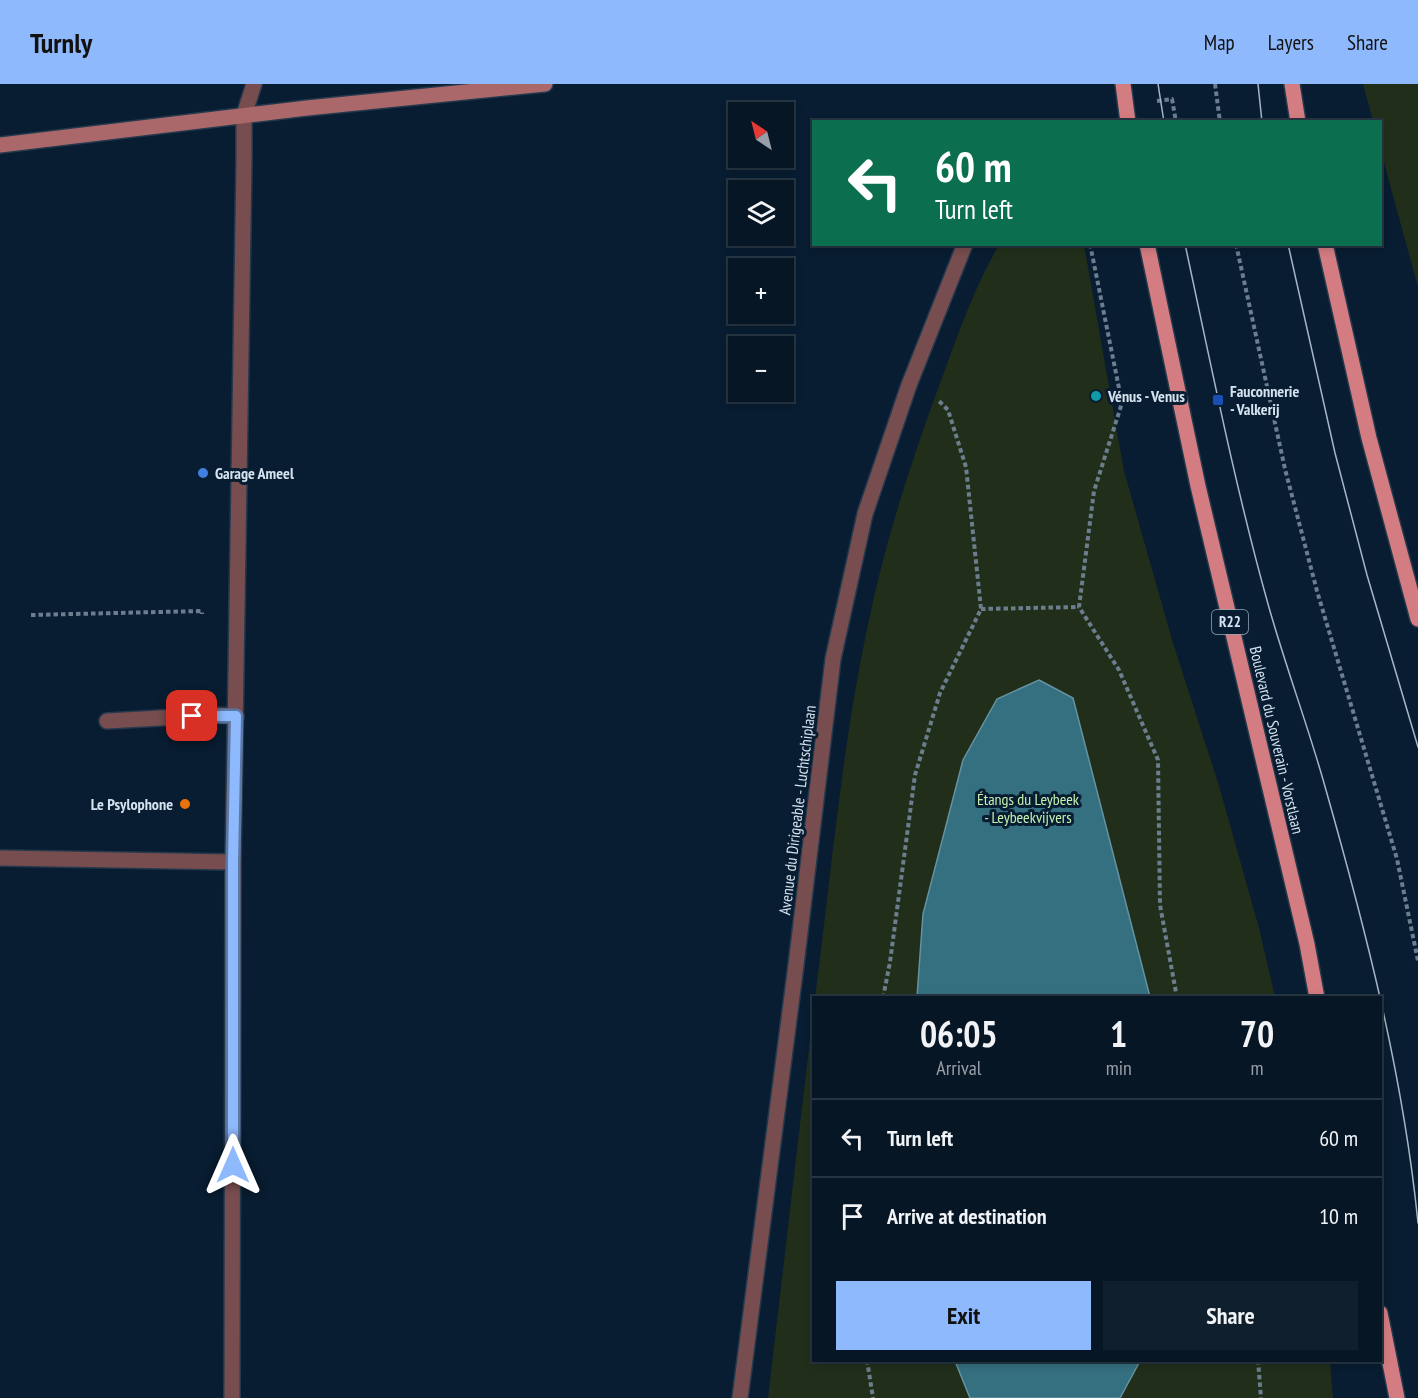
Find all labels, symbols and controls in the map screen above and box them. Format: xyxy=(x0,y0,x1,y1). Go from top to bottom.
text: Turnly xyxy=(30,24,92,61)
text: Map xyxy=(1204,29,1235,56)
text: Layers xyxy=(1268,29,1314,56)
text: Share xyxy=(1347,29,1388,56)
north arrow xyxy=(728,102,794,168)
map controls xyxy=(728,102,794,402)
text: 60 m xyxy=(935,139,1012,194)
icon: left xyxy=(836,144,914,222)
button: layers xyxy=(728,180,794,246)
text: Turn left xyxy=(935,192,1013,226)
button: + xyxy=(728,258,794,324)
button: − xyxy=(728,336,794,402)
place label: Fauconnerie - Valkerij xyxy=(1230,381,1299,419)
place label: Vénus - Venus xyxy=(1107,386,1185,406)
marker: Vénus - Venus xyxy=(1089,389,1103,403)
marker: Fauconnerie - Valkerij xyxy=(1211,393,1225,407)
place label: Garage Ameel xyxy=(215,463,294,483)
marker: Garage Ameel xyxy=(196,466,210,480)
road number: R22 xyxy=(1212,610,1248,634)
street label: Boulevard du Souverain - Vorstlaan xyxy=(1246,644,1308,836)
pin xyxy=(166,690,217,741)
icon: arrive xyxy=(175,699,208,732)
street label: Avenue du Dirigeable - Luchtschiplaan xyxy=(774,704,820,916)
park label: Étangs du Leybeek - Leybeekvijvers xyxy=(977,789,1080,827)
place label: Le Psylophone xyxy=(91,794,173,814)
marker: Le Psylophone xyxy=(178,797,192,811)
text: 06:05 xyxy=(920,1010,998,1057)
text: 1 xyxy=(1110,1010,1127,1057)
text: 70 xyxy=(1240,1010,1274,1057)
text: Arrival xyxy=(936,1055,981,1081)
text: min xyxy=(1106,1055,1132,1081)
text: m xyxy=(1250,1055,1263,1081)
icon: left xyxy=(836,1122,869,1155)
text: Turn left xyxy=(887,1124,953,1152)
text: 60 m xyxy=(1319,1124,1358,1152)
position arrow xyxy=(201,1133,265,1197)
icon: arrive xyxy=(836,1200,869,1233)
text: Arrive at destination xyxy=(887,1202,1047,1230)
text: 10 m xyxy=(1319,1202,1358,1230)
button: Exit xyxy=(836,1281,1091,1350)
button: Share xyxy=(1103,1281,1358,1350)

